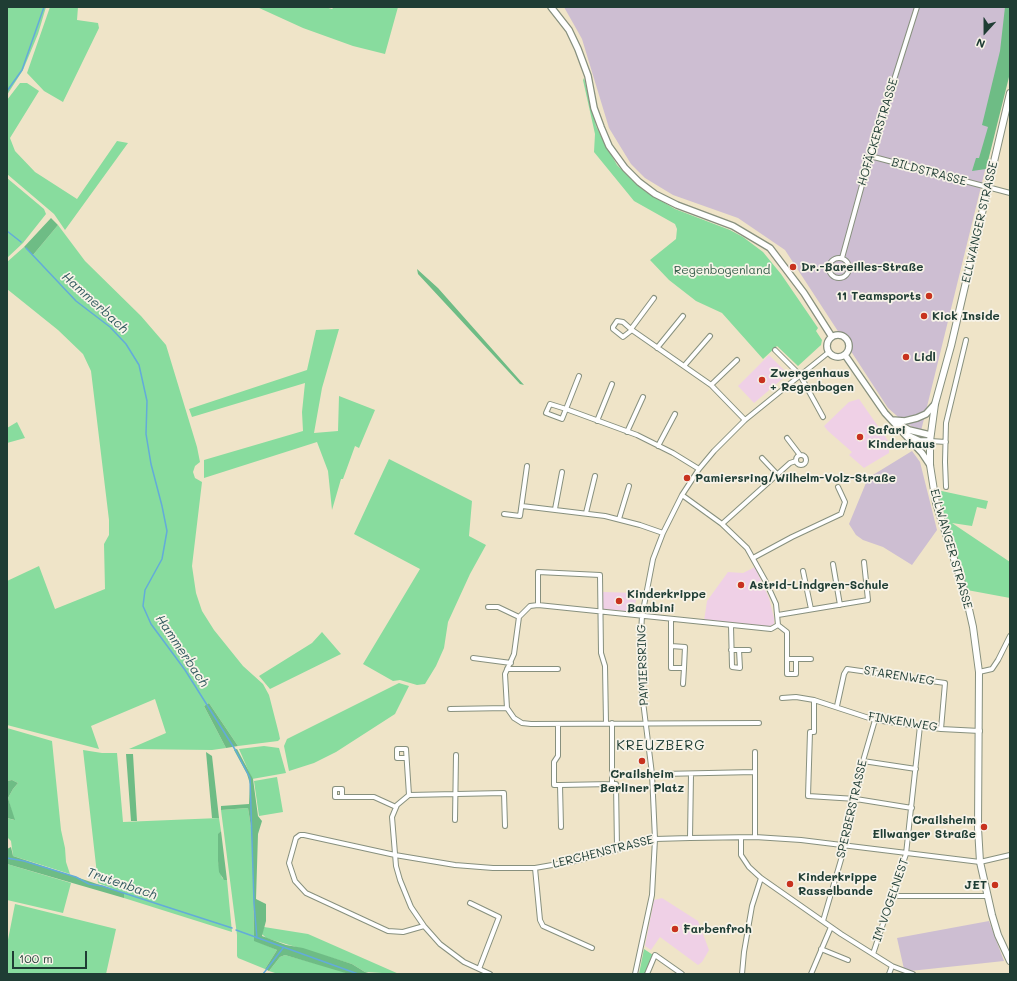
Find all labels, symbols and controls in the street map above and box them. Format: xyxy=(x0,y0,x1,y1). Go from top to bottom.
north arrow xyxy=(965,12,1005,52)
text: N xyxy=(974,35,987,52)
street label: HOFÄCKERSTRASSE xyxy=(855,77,901,187)
street label: BILDSTRASSE xyxy=(890,155,968,189)
street label: ELLWANGER STRASSE xyxy=(959,160,1001,284)
place label: Dr.-Bareilles-Straße xyxy=(801,260,923,274)
marker: Dr.-Bareilles-Straße xyxy=(788,262,798,272)
park label: Regenbogenland xyxy=(674,263,770,277)
water label: Hammerbach xyxy=(59,269,131,337)
place label: 11 Teamsports xyxy=(836,289,921,303)
marker: 11 Teamsports xyxy=(924,291,934,301)
place label: Kick Inside xyxy=(932,309,1000,323)
marker: Kick Inside xyxy=(919,311,929,321)
place label: Lidl xyxy=(914,350,936,364)
marker: Lidl xyxy=(901,352,911,362)
place label: Zwergenhaus + Regenbogen xyxy=(770,366,854,394)
marker: Zwergenhaus + Regenbogen xyxy=(757,375,767,385)
place label: Safari Kinderhaus xyxy=(868,423,935,451)
marker: Safari Kinderhaus xyxy=(855,432,865,442)
place label: Pamiersring/Wilhelm-Volz-Straße xyxy=(695,471,896,485)
marker: Pamiersring/Wilhelm-Volz-Straße xyxy=(682,473,692,483)
street label: ELLWANGER STRASSE xyxy=(927,487,975,611)
place label: Astrid-Lindgren-Schule xyxy=(749,578,889,592)
marker: Astrid-Lindgren-Schule xyxy=(736,580,746,590)
place label: Kinderkrippe Bambini xyxy=(627,587,706,615)
marker: Kinderkrippe Bambini xyxy=(614,596,624,606)
water label: Hammerbach xyxy=(152,612,212,690)
street label: PAMIERSRING xyxy=(634,624,652,706)
street label: STARENWEG xyxy=(863,663,935,689)
street label: FINKENWEG xyxy=(867,709,939,735)
district label: KREUZBERG xyxy=(616,738,706,754)
marker: Crailsheim Berliner Platz xyxy=(637,756,647,766)
street label: SPERBERSTRASSE xyxy=(834,758,870,860)
place label: Crailsheim Berliner Platz xyxy=(600,767,684,795)
place label: Crailsheim Ellwanger Straße xyxy=(872,813,976,841)
marker: Crailsheim Ellwanger Straße xyxy=(979,822,989,832)
street label: LERCHENSTRASSE xyxy=(551,832,655,872)
street label: IM VOGELNEST xyxy=(870,856,912,944)
water label: Trutenbach xyxy=(85,865,159,903)
place label: Kinderkrippe Rasselbande xyxy=(798,870,877,898)
place label: JET xyxy=(964,878,987,892)
marker: Kinderkrippe Rasselbande xyxy=(785,879,795,889)
marker: JET xyxy=(990,880,1000,890)
place label: Farbenfroh xyxy=(683,922,752,936)
marker: Farbenfroh xyxy=(670,924,680,934)
scale bar xyxy=(14,943,89,969)
text: 100 m xyxy=(19,950,53,966)

